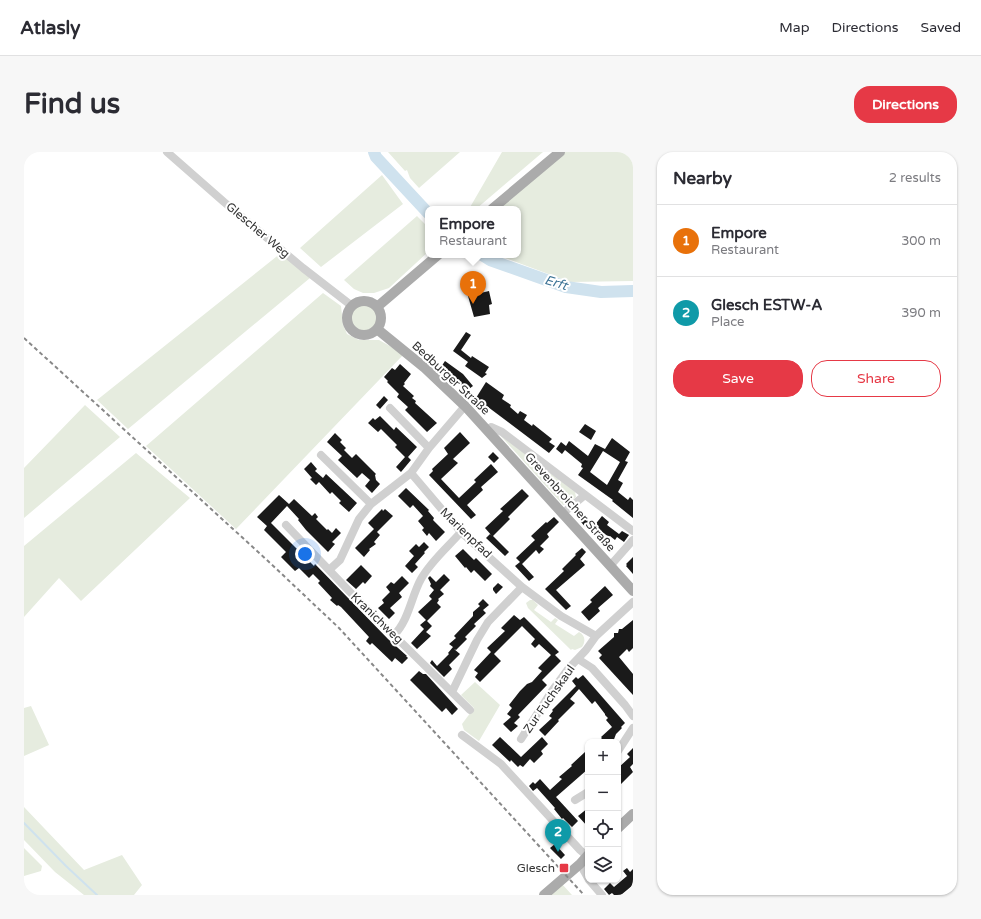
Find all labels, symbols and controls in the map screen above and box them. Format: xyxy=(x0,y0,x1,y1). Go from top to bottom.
text: Atlasly xyxy=(20,17,80,39)
text: Map xyxy=(779,19,810,36)
text: Directions xyxy=(832,19,899,36)
text: Saved xyxy=(921,19,961,36)
button: Directions xyxy=(854,86,957,123)
text: Find us xyxy=(24,87,120,121)
text: Nearby xyxy=(673,168,732,189)
text: 2 results xyxy=(889,170,941,186)
street label: Glescher Weg xyxy=(223,199,293,261)
popup xyxy=(425,206,521,258)
text: Empore xyxy=(439,215,495,233)
text: Empore xyxy=(711,224,767,242)
text: Restaurant xyxy=(439,233,507,249)
text: 1 xyxy=(682,233,690,249)
text: 300 m xyxy=(901,233,941,249)
text: Restaurant xyxy=(711,242,779,258)
pin: 1 xyxy=(460,271,486,304)
water label: Erft xyxy=(543,272,571,295)
text: Glesch ESTW-A xyxy=(711,296,822,314)
text: 2 xyxy=(682,305,690,321)
text: 390 m xyxy=(901,305,941,321)
text: Place xyxy=(711,314,744,330)
street label: Bedburger Straße xyxy=(409,338,493,418)
button: Save xyxy=(673,360,803,397)
button: Share xyxy=(811,360,941,397)
street label: Grevenbroicher Straße xyxy=(522,450,618,554)
street label: Marienpfad xyxy=(437,505,495,561)
your location xyxy=(295,544,315,564)
street label: Kranichweg xyxy=(348,590,406,646)
street label: Zur Fuchskaul xyxy=(520,662,578,736)
map controls xyxy=(585,739,621,883)
button: + xyxy=(585,739,621,775)
button: − xyxy=(585,775,621,811)
button: locate xyxy=(585,811,621,847)
pin: 2 xyxy=(545,819,571,852)
button: layers xyxy=(585,847,621,883)
place label: Glesch xyxy=(517,861,555,875)
marker: Glesch xyxy=(558,862,570,874)

